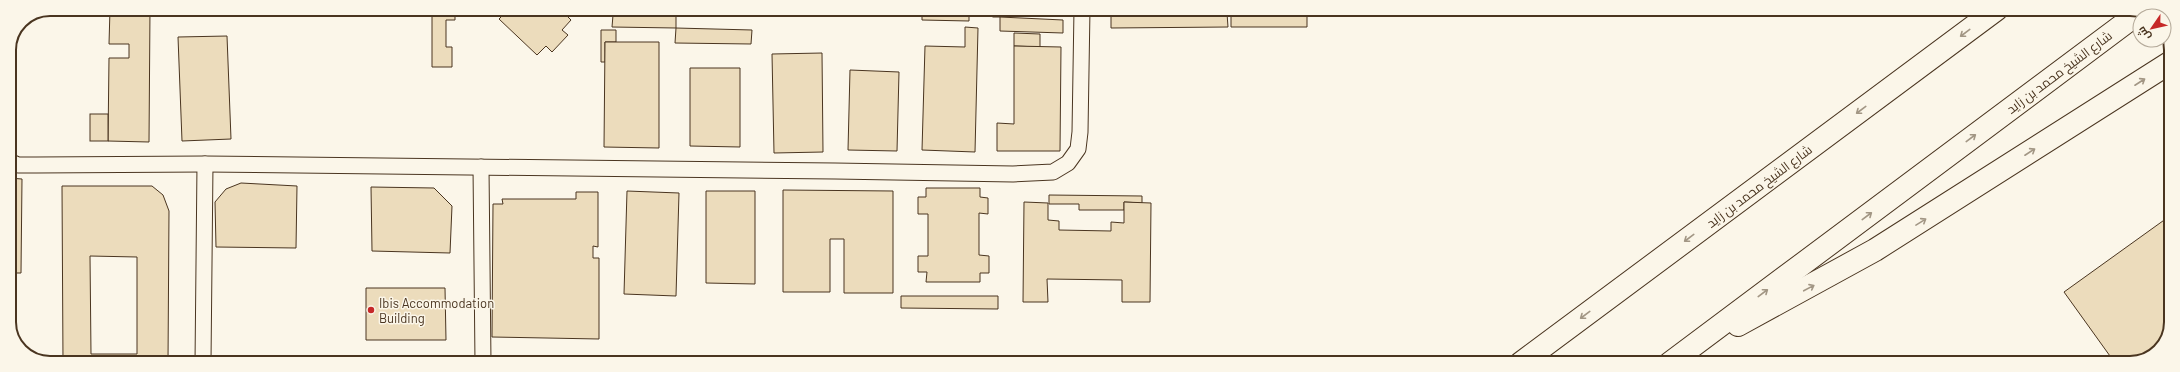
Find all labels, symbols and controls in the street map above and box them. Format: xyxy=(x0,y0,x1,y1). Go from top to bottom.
north arrow xyxy=(2132,8,2172,48)
text: ش xyxy=(2134,24,2153,43)
street label: شارع الشيخ محمد بن زايد xyxy=(2003,27,2115,118)
one-way arrow xyxy=(1960,28,1971,37)
one-way arrow xyxy=(2134,78,2145,86)
one-way arrow xyxy=(1856,106,1867,114)
one-way arrow xyxy=(1966,134,1977,142)
street label: شارع الشيخ محمد بن زايد xyxy=(1703,141,1815,232)
one-way arrow xyxy=(2025,148,2036,156)
one-way arrow xyxy=(1862,211,1873,220)
one-way arrow xyxy=(1915,218,1927,226)
one-way arrow xyxy=(1684,234,1695,242)
one-way arrow xyxy=(1803,283,1815,291)
one-way arrow xyxy=(1757,289,1768,298)
place label: Ibis Accommodation Building xyxy=(379,295,494,326)
marker: Ibis Accommodation Building xyxy=(366,305,376,315)
one-way arrow xyxy=(1579,311,1590,319)

